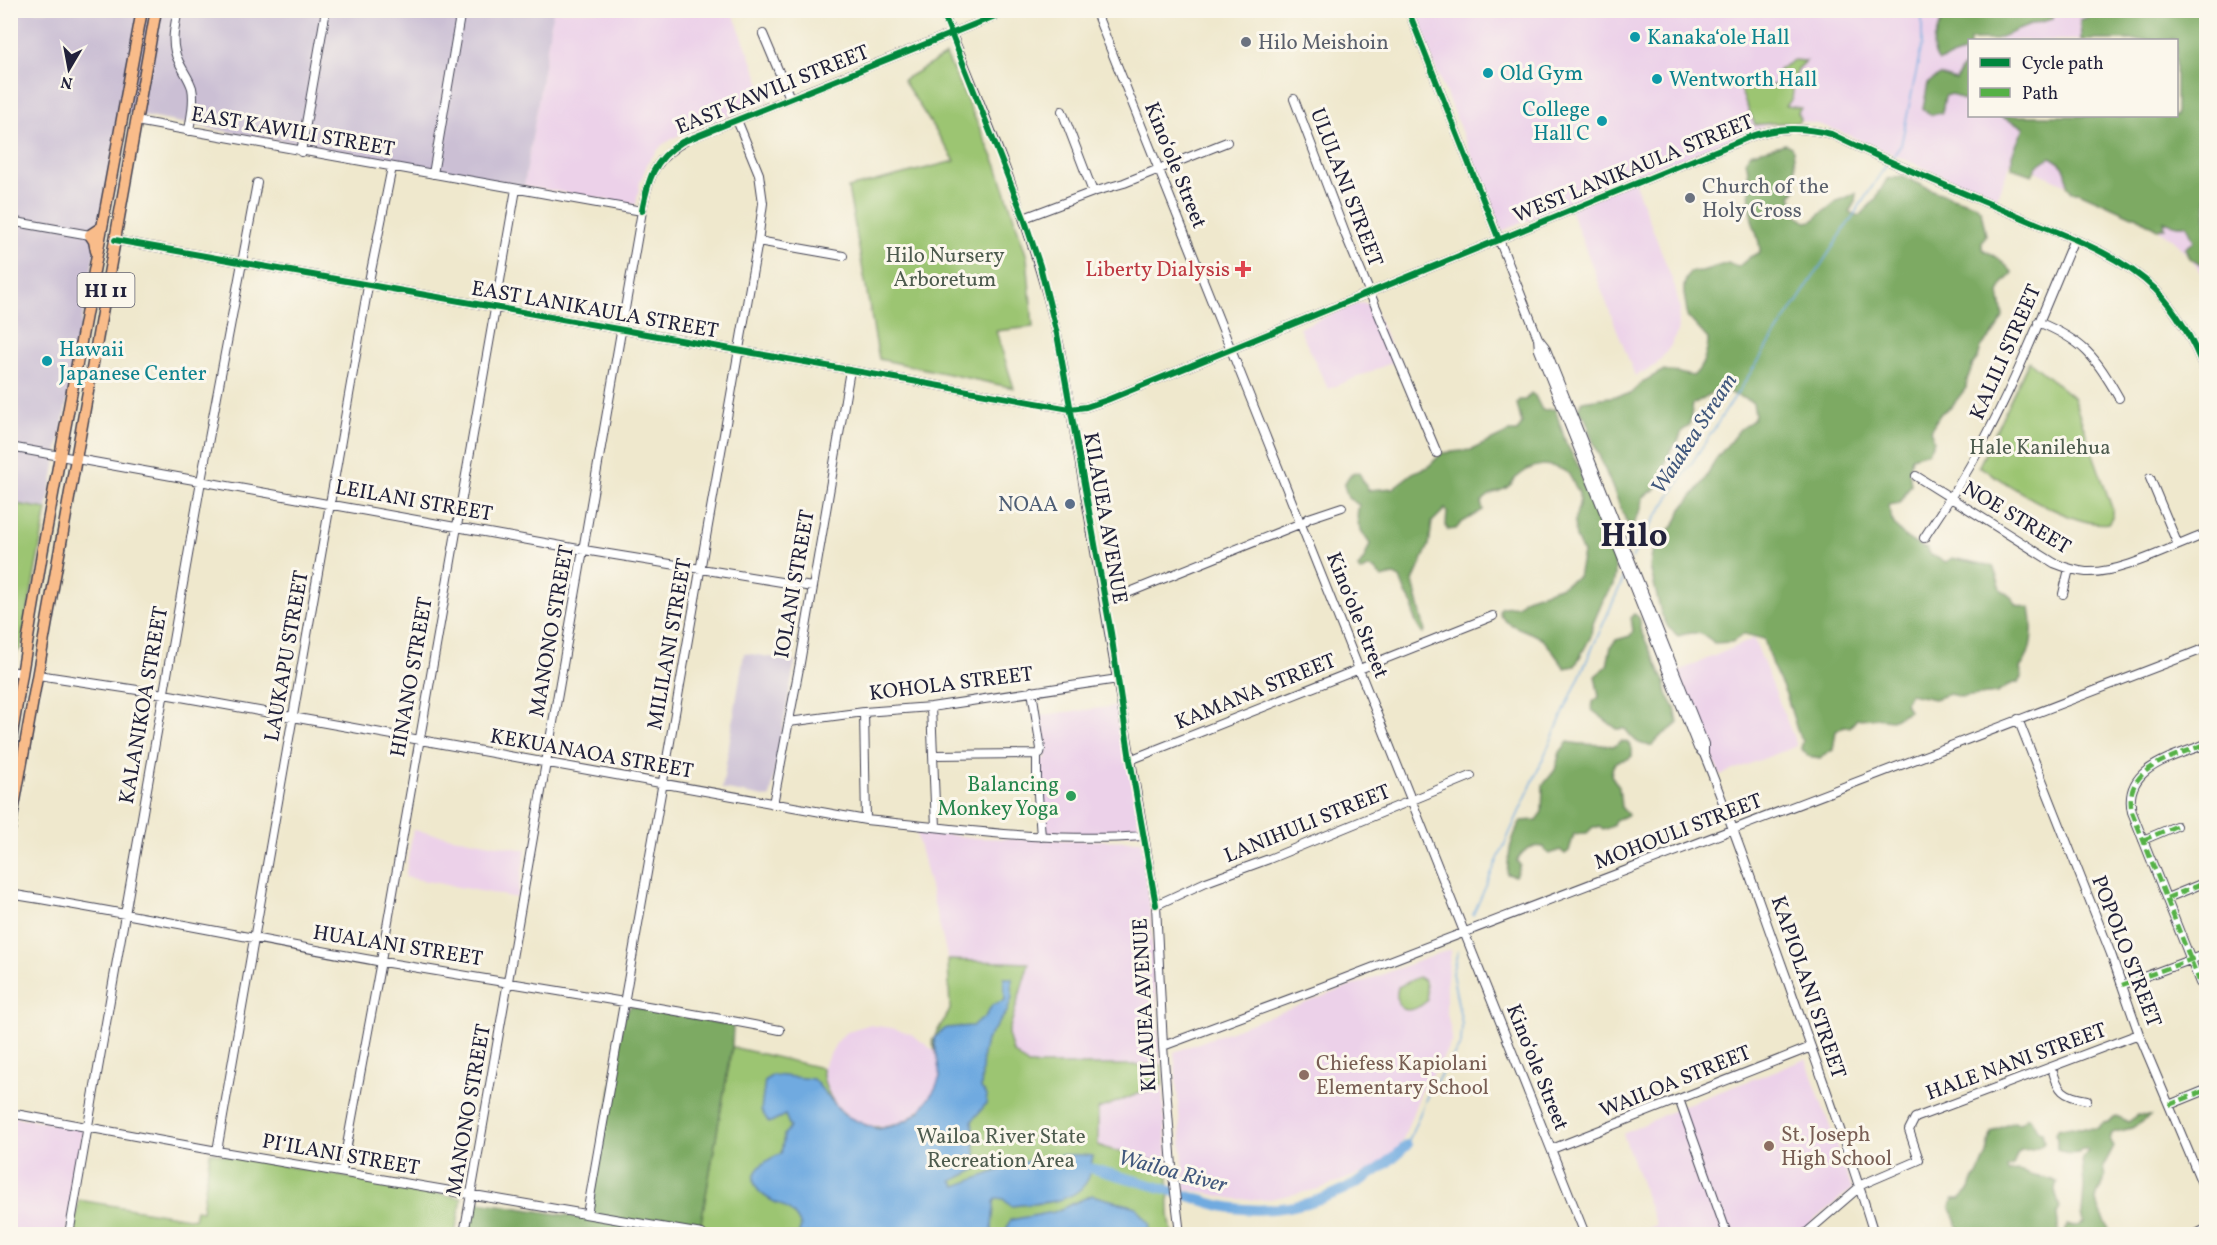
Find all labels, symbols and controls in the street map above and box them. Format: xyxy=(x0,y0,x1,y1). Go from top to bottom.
place label: Kanakaʻole Hall xyxy=(1647,24,1790,53)
place label: Hilo Meishoin xyxy=(1258,29,1389,58)
marker: Kanakaʻole Hall xyxy=(1628,30,1642,44)
marker: Hilo Meishoin xyxy=(1239,35,1253,49)
street label: EAST KAWILI STREET xyxy=(671,38,874,142)
north arrow xyxy=(39,39,99,99)
legend xyxy=(1968,39,2178,117)
text: Cycle path xyxy=(2022,52,2104,77)
place label: Old Gym xyxy=(1500,60,1583,89)
marker: Old Gym xyxy=(1481,66,1495,80)
place label: Wentworth Hall xyxy=(1669,66,1817,95)
text: N xyxy=(59,70,74,94)
marker: Wentworth Hall xyxy=(1650,72,1664,86)
text: Path xyxy=(2022,82,2058,107)
place label: College Hall C xyxy=(1522,96,1590,149)
street label: Kinoʻole Street xyxy=(1136,98,1213,233)
street label: EAST KAWILI STREET xyxy=(189,100,397,165)
street label: ULULANI STREET xyxy=(1302,104,1389,271)
street label: WEST LANIKAULA STREET xyxy=(1509,108,1758,231)
marker: College Hall C xyxy=(1595,114,1609,128)
place label: Church of the Holy Cross xyxy=(1702,173,1829,226)
marker: Church of the Holy Cross xyxy=(1683,191,1697,205)
park label: Hilo Nursery Arboretum xyxy=(885,242,1005,295)
place label: Liberty Dialysis xyxy=(1085,256,1230,285)
marker: Liberty Dialysis xyxy=(1234,260,1252,278)
road number: HI 11 xyxy=(78,273,134,307)
street label: EAST LANIKAULA STREET xyxy=(469,274,721,347)
street label: KALILI STREET xyxy=(1964,280,2049,425)
place label: Hawaii Japanese Center xyxy=(59,336,207,389)
marker: Hawaii Japanese Center xyxy=(40,354,54,368)
water label: Waiakea Stream xyxy=(1644,368,1746,501)
street label: KILAUEA AVENUE xyxy=(1075,430,1134,606)
park label: Hale Kanilehua xyxy=(1969,434,2111,463)
street label: LEILANI STREET xyxy=(333,473,495,530)
street label: NOE STREET xyxy=(1957,475,2076,562)
place label: NOAA xyxy=(998,491,1058,520)
marker: NOAA xyxy=(1063,497,1077,511)
street label: IOLANI STREET xyxy=(768,508,823,661)
district label: Hilo xyxy=(1600,515,1668,561)
street label: MANONO STREET xyxy=(523,543,582,720)
street label: Kinoʻole Street xyxy=(1318,548,1395,683)
street label: MILILANI STREET xyxy=(641,556,700,732)
street label: LAUKAPU STREET xyxy=(258,568,317,744)
street label: HINANO STREET xyxy=(384,595,441,760)
street label: KALANIKOA STREET xyxy=(113,604,176,806)
street label: KAMANA STREET xyxy=(1171,647,1340,738)
street label: KOHOLA STREET xyxy=(868,660,1035,709)
street label: KEKUANAOA STREET xyxy=(488,722,696,787)
place label: Balancing Monkey Yoga xyxy=(937,771,1059,824)
street label: LANIHULI STREET xyxy=(1220,778,1395,871)
street label: MOHOULI STREET xyxy=(1590,787,1767,878)
marker: Balancing Monkey Yoga xyxy=(1064,789,1078,803)
street label: POPOLO STREET xyxy=(2083,871,2168,1032)
street label: KAPIOLANI STREET xyxy=(1763,892,1853,1083)
street label: KILAUEA AVENUE xyxy=(1126,917,1165,1093)
street label: HUALANI STREET xyxy=(311,919,485,974)
street label: Kinoʻole Street xyxy=(1498,1000,1575,1135)
street label: HALE NANI STREET xyxy=(1922,1016,2111,1109)
street label: MANONO STREET xyxy=(440,1022,499,1199)
street label: WAILOA STREET xyxy=(1596,1039,1756,1126)
place label: Chiefess Kapiolani Elementary School xyxy=(1316,1050,1489,1103)
marker: Chiefess Kapiolani Elementary School xyxy=(1297,1068,1311,1082)
place label: St. Joseph High School xyxy=(1781,1121,1892,1174)
park label: Wailoa River State Recreation Area xyxy=(916,1123,1086,1176)
street label: PI‘ILANI STREET xyxy=(260,1127,422,1184)
marker: St. Joseph High School xyxy=(1762,1139,1776,1153)
water label: Wailoa River xyxy=(1114,1143,1231,1202)

